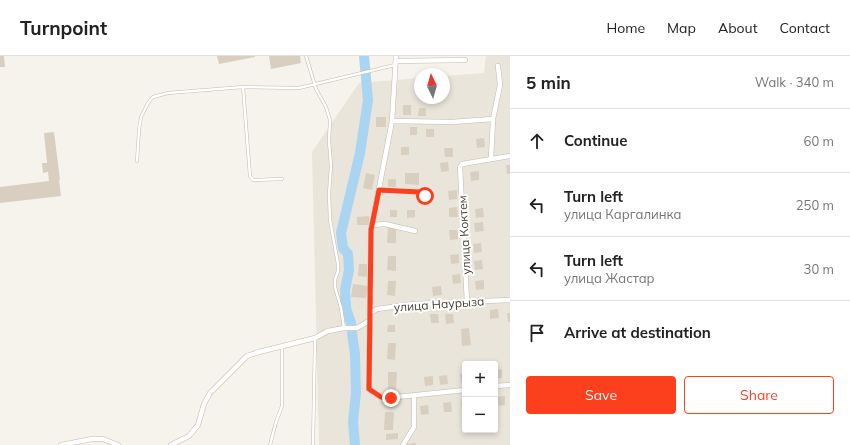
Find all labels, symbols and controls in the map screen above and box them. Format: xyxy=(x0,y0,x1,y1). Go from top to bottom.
text: Turnpoint xyxy=(20,16,107,40)
text: Home xyxy=(606,19,645,37)
text: Map xyxy=(667,19,696,37)
text: About xyxy=(718,19,758,37)
text: Contact xyxy=(780,19,830,37)
north arrow xyxy=(414,68,450,104)
text: 5 min xyxy=(526,72,571,93)
text: Walk · 340 m xyxy=(755,74,834,90)
icon: ahead xyxy=(526,130,548,152)
text: Continue xyxy=(564,131,627,150)
text: 60 m xyxy=(804,133,834,149)
route start xyxy=(416,187,434,205)
text: Turn left xyxy=(564,187,623,206)
icon: left xyxy=(526,194,548,216)
street label: улица Коктем xyxy=(454,195,474,275)
text: 250 m xyxy=(796,197,834,213)
text: улица Каргалинка xyxy=(564,206,681,222)
text: Turn left xyxy=(564,251,623,270)
icon: left xyxy=(526,258,548,280)
text: 30 m xyxy=(804,261,834,277)
text: улица Жастар xyxy=(564,270,655,286)
street label: улица Наурыза xyxy=(393,293,485,315)
icon: arrive xyxy=(526,322,548,344)
text: Arrive at destination xyxy=(564,323,711,342)
map controls xyxy=(462,361,498,433)
button: + xyxy=(462,361,498,397)
button: Save xyxy=(526,376,676,414)
button: Share xyxy=(684,376,834,414)
route end xyxy=(382,389,400,407)
button: − xyxy=(462,397,498,433)

